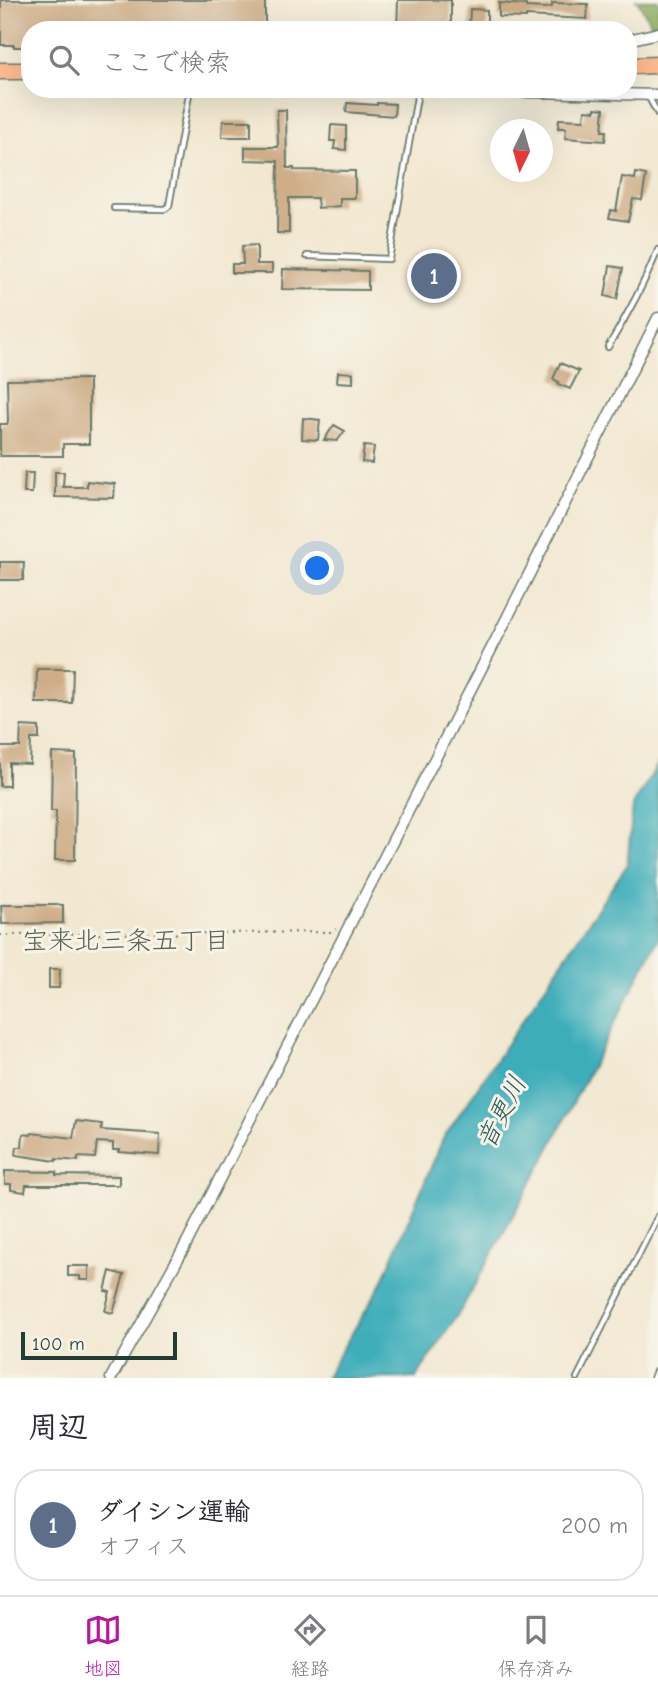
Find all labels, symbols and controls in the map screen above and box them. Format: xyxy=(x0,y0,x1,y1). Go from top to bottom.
search box xyxy=(21,21,637,98)
icon: search xyxy=(45,41,83,79)
text: ここで検索 xyxy=(101,48,231,78)
north arrow xyxy=(490,119,553,182)
pin: 1 xyxy=(411,250,457,302)
your location xyxy=(300,551,334,585)
district label: 宝来北三条五丁目 xyxy=(22,926,230,956)
water label: 音更川 xyxy=(471,1071,533,1154)
scale bar xyxy=(21,1329,177,1361)
text: 100 m xyxy=(32,1333,85,1355)
text: 周辺 xyxy=(28,1410,88,1445)
text: ダイシン運輸 xyxy=(97,1497,250,1527)
text: 1 xyxy=(48,1512,58,1539)
text: 200 m xyxy=(561,1512,628,1539)
text: オフィス xyxy=(97,1533,189,1560)
tab: 地図 xyxy=(84,1611,122,1680)
tab: 経路 xyxy=(291,1611,329,1680)
tab: 保存済み xyxy=(498,1611,574,1680)

